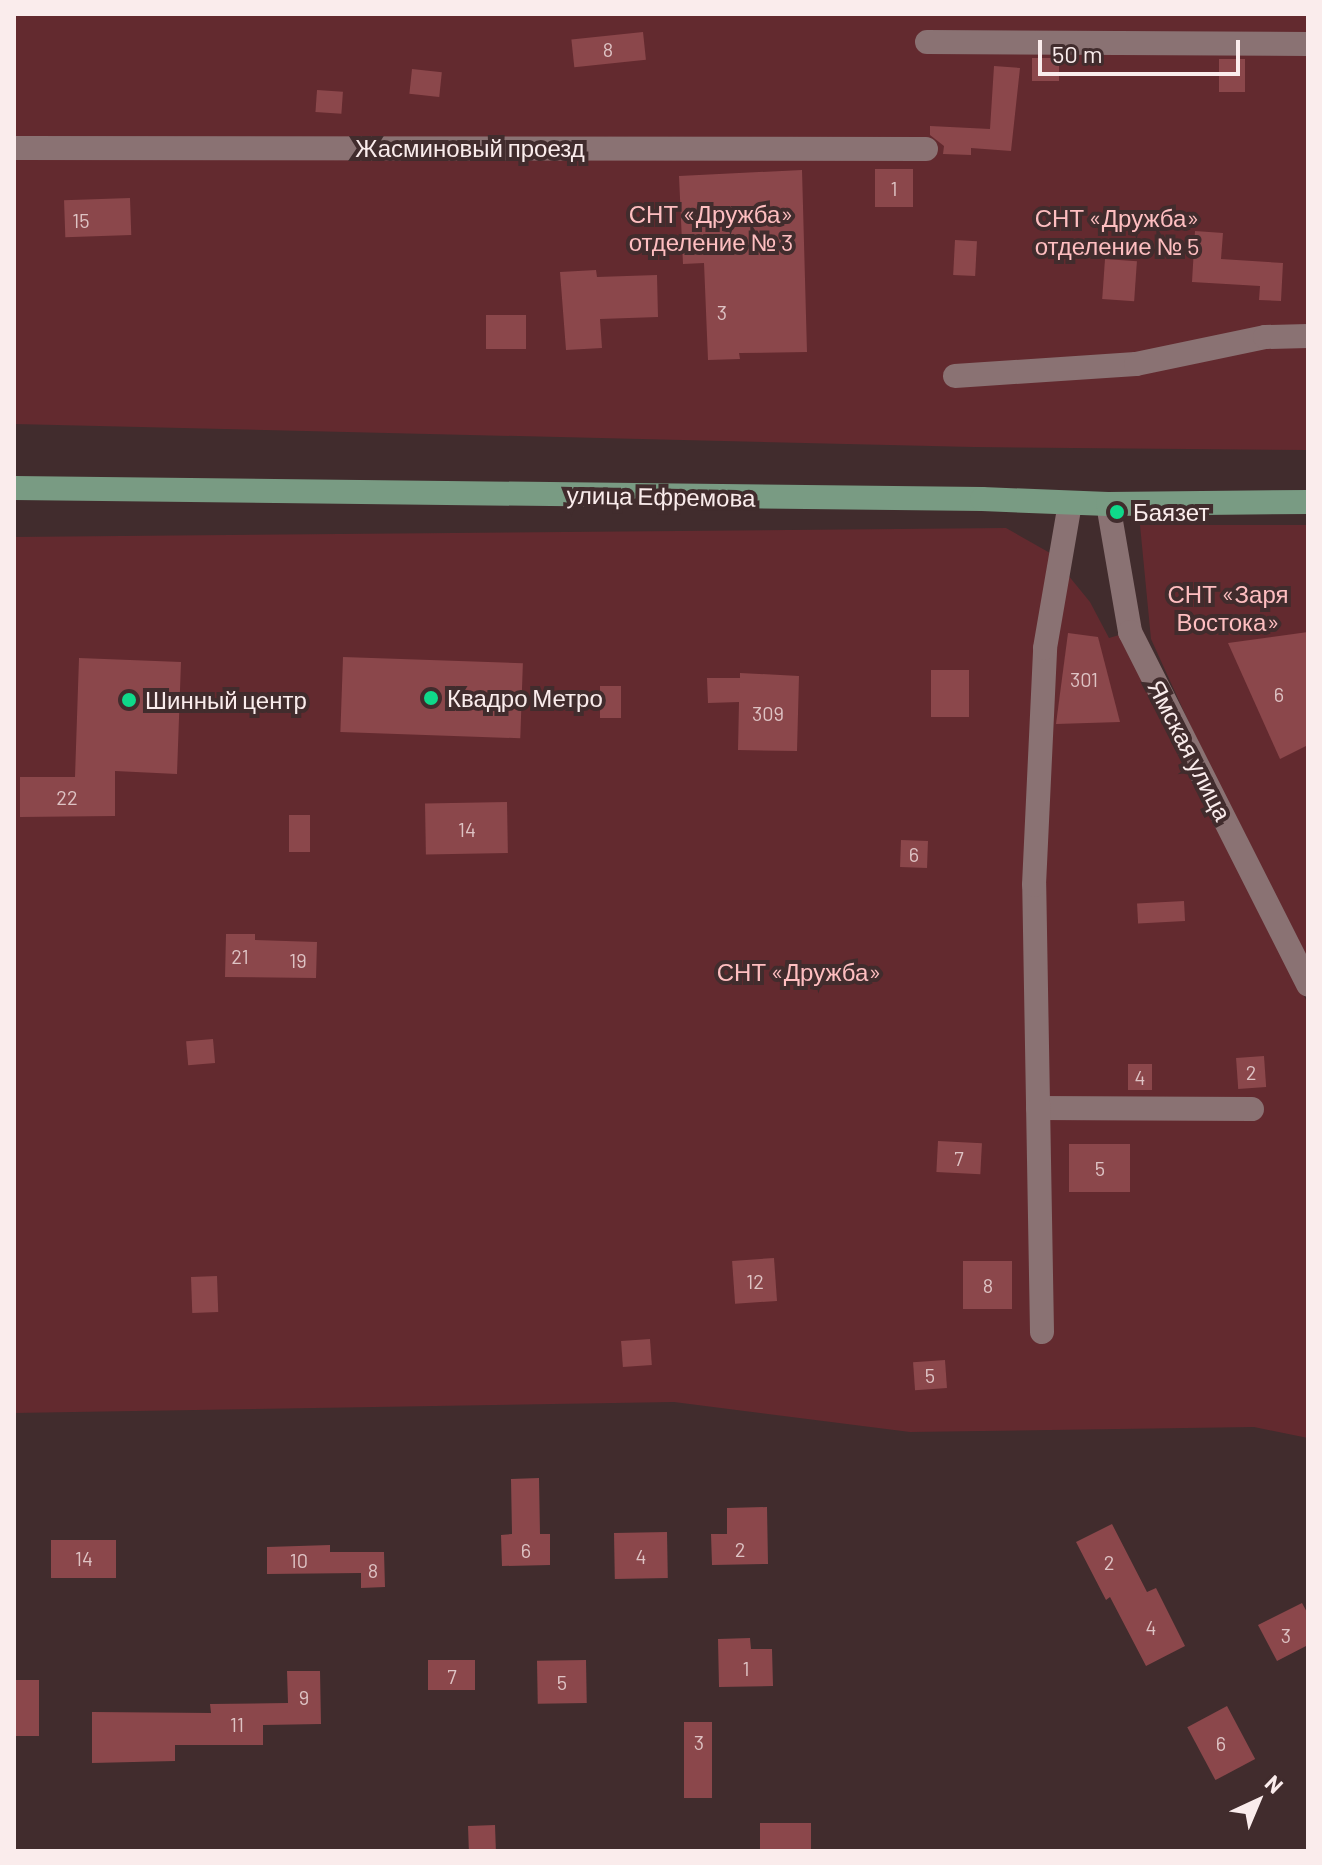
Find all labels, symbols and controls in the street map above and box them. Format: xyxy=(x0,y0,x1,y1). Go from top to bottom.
scale bar xyxy=(1042,24,1244,74)
house number: 8 xyxy=(603,37,613,61)
text: 50 m xyxy=(1052,39,1103,68)
street label: Жасминовый проезд xyxy=(355,134,585,162)
house number: 1 xyxy=(891,176,897,200)
park label: СНТ «Дружба» отделение № 3 xyxy=(629,200,793,256)
park label: СНТ «Дружба» отделение № 5 xyxy=(1035,204,1199,260)
house number: 15 xyxy=(72,208,90,232)
house number: 3 xyxy=(717,300,727,324)
street label: улица Ефремова xyxy=(566,480,756,512)
place label: Баязет xyxy=(1133,498,1209,526)
marker: Баязет xyxy=(1108,503,1126,521)
park label: СНТ «Заря Востока» xyxy=(1167,580,1289,636)
house number: 301 xyxy=(1070,667,1098,691)
street label: Ямская улица xyxy=(1142,675,1238,825)
house number: 6 xyxy=(1274,682,1284,706)
place label: Квадро Метро xyxy=(447,684,603,712)
place label: Шинный центр xyxy=(145,686,307,714)
marker: Квадро Метро xyxy=(422,689,440,707)
marker: Шинный центр xyxy=(120,691,138,709)
house number: 309 xyxy=(752,701,784,725)
house number: 22 xyxy=(56,785,78,809)
house number: 14 xyxy=(458,817,476,841)
house number: 6 xyxy=(909,842,919,866)
house number: 21 xyxy=(231,944,249,968)
house number: 19 xyxy=(289,948,307,972)
park label: СНТ «Дружба» xyxy=(717,958,881,986)
house number: 2 xyxy=(1246,1060,1256,1084)
house number: 4 xyxy=(1134,1065,1146,1089)
house number: 7 xyxy=(954,1146,964,1170)
house number: 5 xyxy=(1095,1156,1105,1180)
house number: 12 xyxy=(746,1269,764,1293)
house number: 8 xyxy=(983,1273,993,1297)
house number: 5 xyxy=(925,1363,935,1387)
house number: 2 xyxy=(735,1537,745,1561)
house number: 6 xyxy=(521,1538,531,1562)
house number: 4 xyxy=(635,1544,647,1568)
house number: 14 xyxy=(75,1546,93,1570)
house number: 10 xyxy=(290,1548,308,1572)
house number: 2 xyxy=(1104,1550,1114,1574)
house number: 8 xyxy=(368,1558,378,1582)
house number: 4 xyxy=(1145,1615,1157,1639)
house number: 3 xyxy=(1281,1623,1291,1647)
house number: 1 xyxy=(743,1656,749,1680)
house number: 7 xyxy=(447,1664,457,1688)
house number: 5 xyxy=(557,1670,567,1694)
house number: 9 xyxy=(299,1685,309,1709)
house number: 11 xyxy=(230,1712,244,1736)
house number: 3 xyxy=(694,1730,704,1754)
house number: 6 xyxy=(1216,1731,1226,1755)
north arrow xyxy=(1218,1761,1298,1841)
text: N xyxy=(1260,1769,1289,1798)

